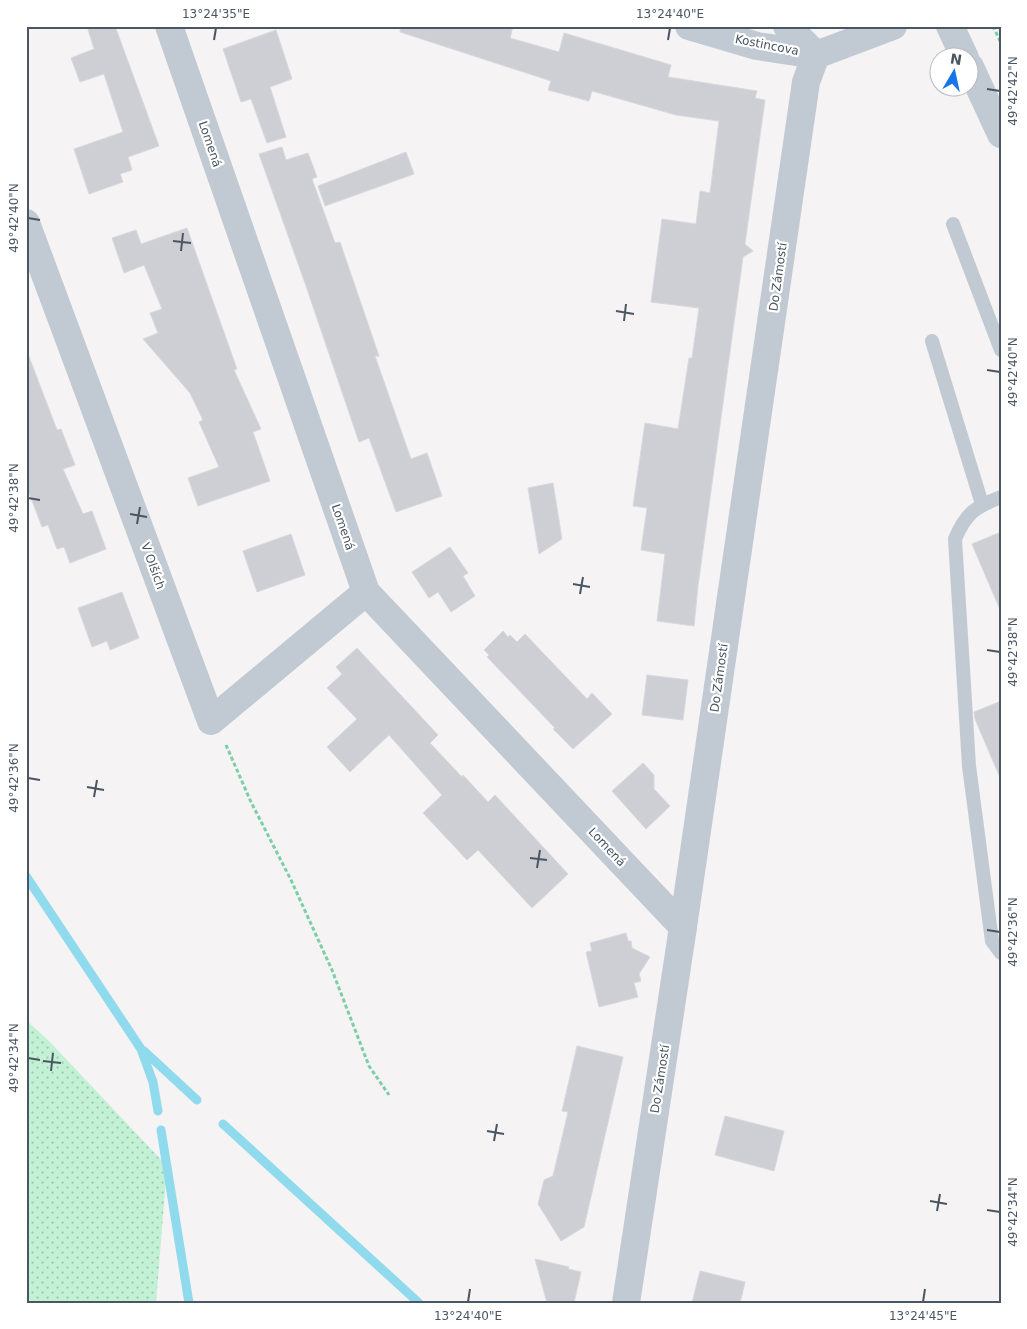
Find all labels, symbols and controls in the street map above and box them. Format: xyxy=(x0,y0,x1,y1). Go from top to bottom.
text: 13°24'35"E xyxy=(182,7,250,21)
text: 13°24'40"E xyxy=(636,7,704,21)
street label: Kostincova xyxy=(734,32,800,58)
north arrow xyxy=(930,48,980,98)
text: N xyxy=(949,50,963,68)
text: 49°42'42"N xyxy=(1006,56,1020,126)
street label: Lomená xyxy=(196,119,224,169)
text: 49°42'40"N xyxy=(7,183,21,253)
street label: Do Zámostí xyxy=(766,241,790,312)
text: 49°42'40"N xyxy=(1006,337,1020,407)
text: 49°42'38"N xyxy=(7,463,21,533)
street label: Lomená xyxy=(329,502,357,552)
street label: V Olších xyxy=(138,541,168,591)
text: 49°42'38"N xyxy=(1006,617,1020,687)
street label: Do Zámostí xyxy=(707,642,731,713)
text: 49°42'36"N xyxy=(7,743,21,813)
street label: Lomená xyxy=(586,825,628,869)
text: 49°42'36"N xyxy=(1006,897,1020,967)
text: 49°42'34"N xyxy=(7,1023,21,1093)
street label: Do Zámostí xyxy=(648,1043,672,1114)
text: 49°42'34"N xyxy=(1006,1177,1020,1247)
text: 13°24'40"E xyxy=(434,1309,502,1323)
text: 13°24'45"E xyxy=(889,1309,957,1323)

